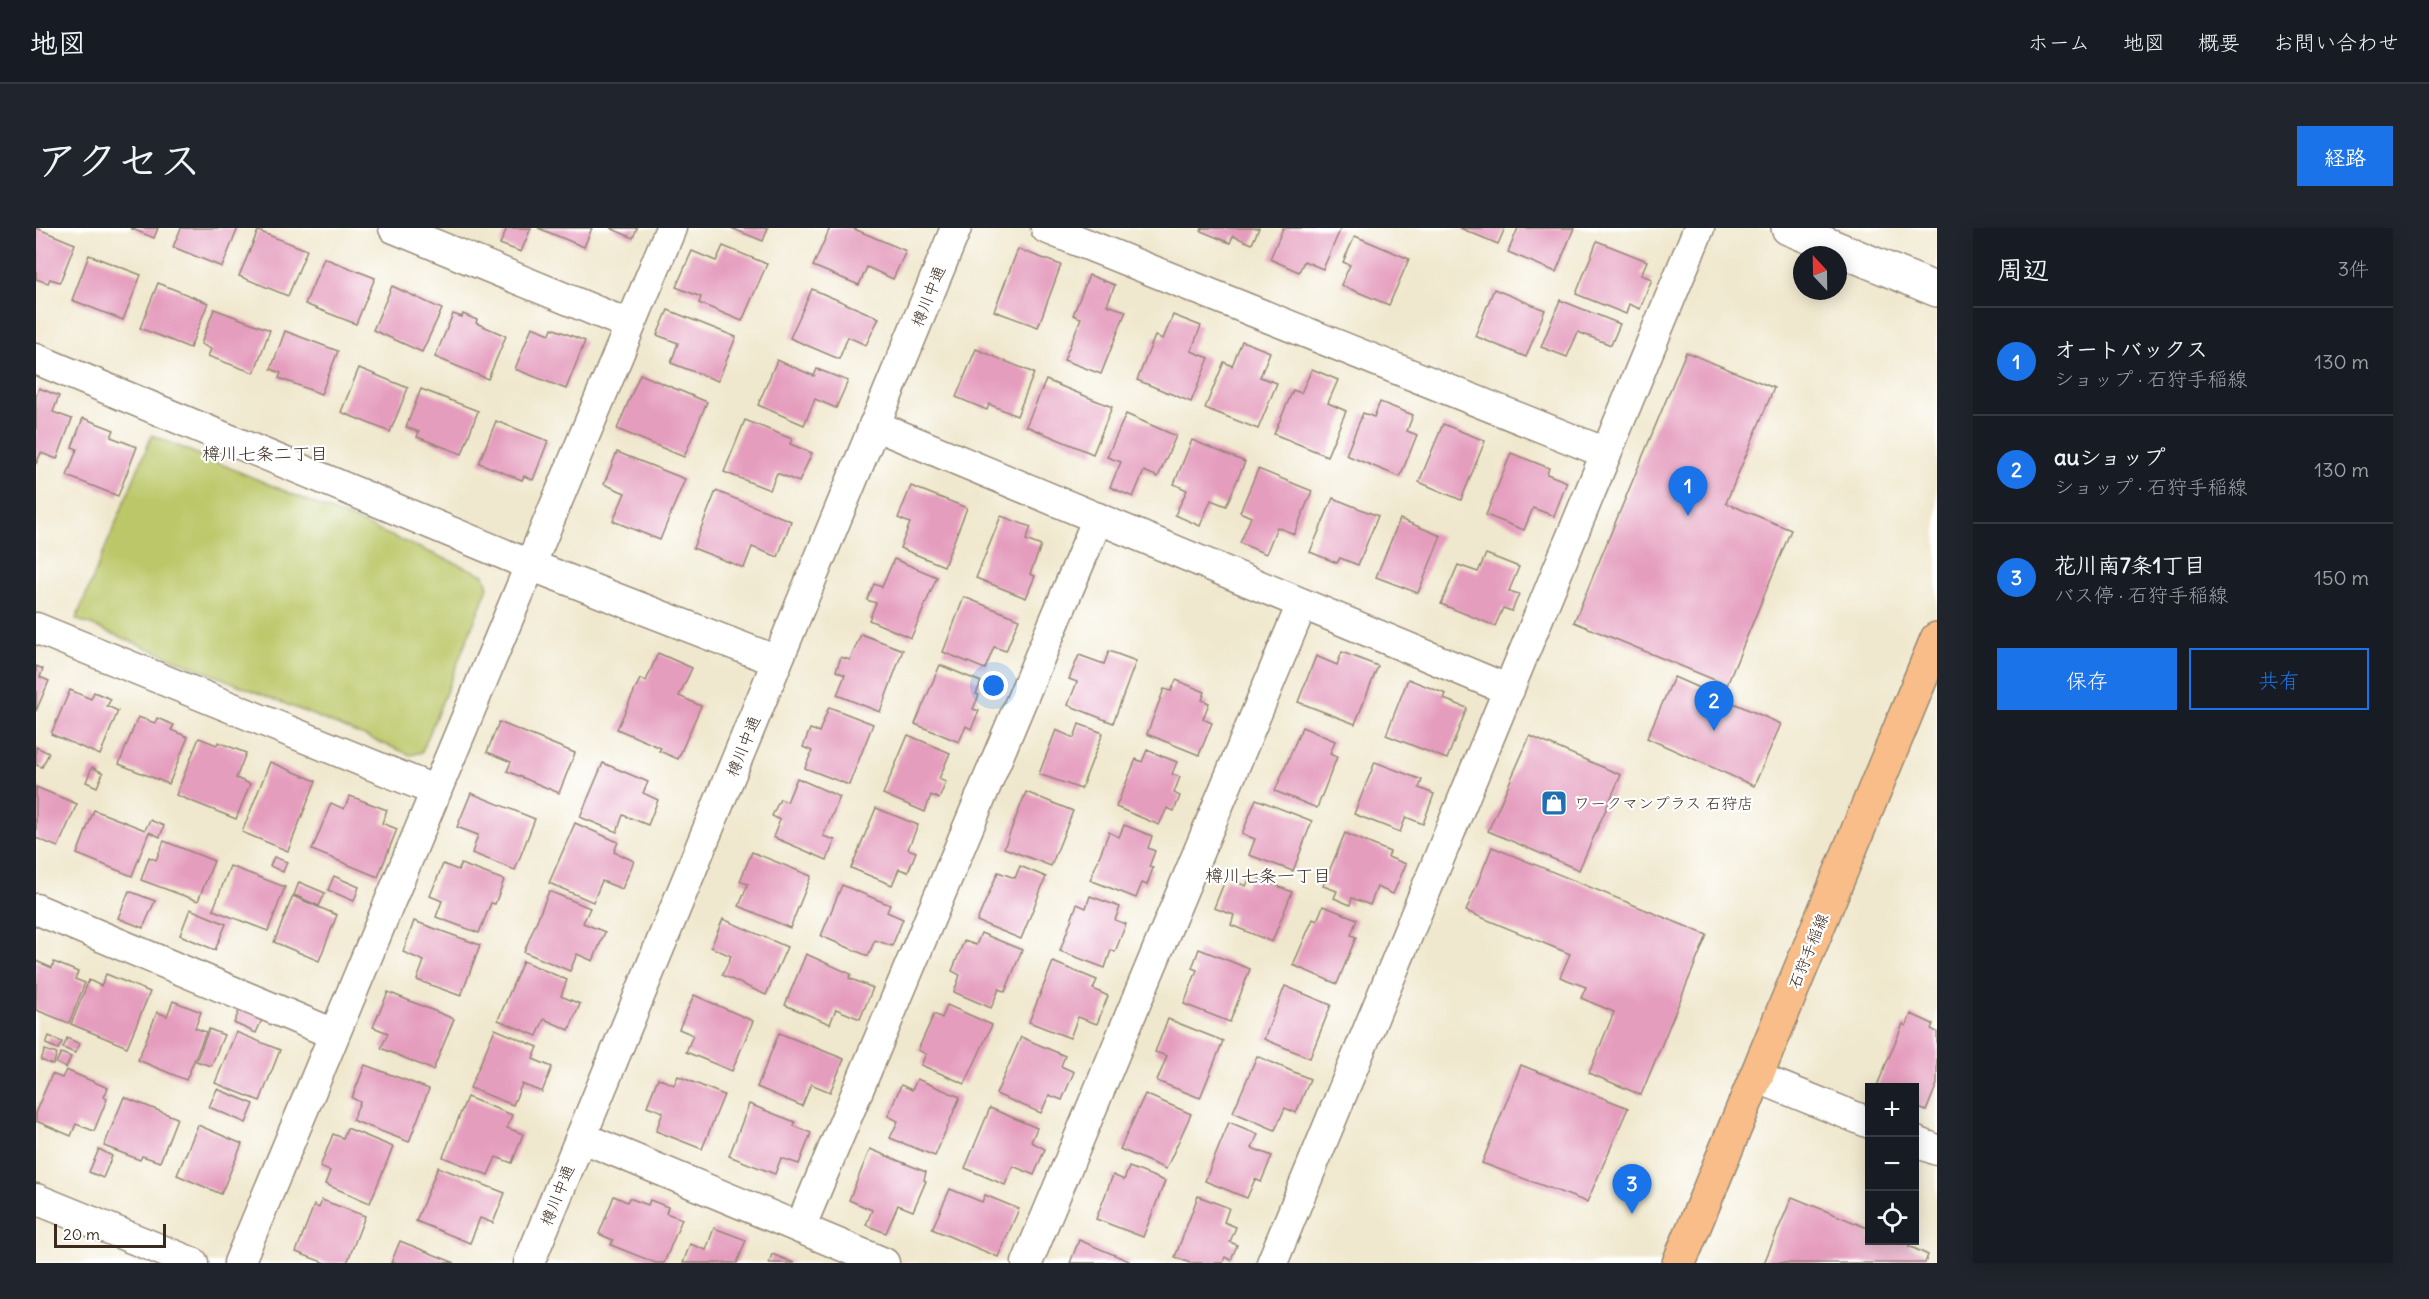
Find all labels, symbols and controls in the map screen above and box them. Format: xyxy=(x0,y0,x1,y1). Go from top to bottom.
text: 地図 xyxy=(30,25,86,61)
text: ホーム xyxy=(2028,29,2090,56)
text: 地図 xyxy=(2123,29,2165,56)
text: 概要 xyxy=(2198,29,2240,56)
text: お問い合わせ xyxy=(2273,29,2399,56)
button: 経路 xyxy=(2297,126,2393,186)
text: アクセス xyxy=(36,134,201,186)
north arrow xyxy=(1793,246,1847,300)
text: 周辺 xyxy=(1997,253,2049,286)
text: 3件 xyxy=(2338,256,2369,281)
street label: 樽川中通 xyxy=(907,263,949,329)
text: オートバックス xyxy=(2054,335,2208,363)
text: 1 xyxy=(2013,349,2020,374)
text: 130 m xyxy=(2314,349,2369,374)
text: ショップ · 石狩手稲線 xyxy=(2054,366,2247,391)
district label: 樽川七条二丁目 xyxy=(202,442,328,465)
text: auショップ xyxy=(2054,443,2166,471)
text: 2 xyxy=(2011,457,2022,482)
text: 130 m xyxy=(2314,457,2369,482)
pin: 1 xyxy=(1668,466,1708,516)
text: ショップ · 石狩手稲線 xyxy=(2054,474,2247,499)
text: 花川南7条1丁目 xyxy=(2054,551,2206,579)
text: 3 xyxy=(2011,565,2022,590)
text: 150 m xyxy=(2314,565,2369,590)
text: バス停 · 石狩手稲線 xyxy=(2054,582,2228,607)
button: 保存 xyxy=(1997,648,2177,710)
button: 共有 xyxy=(2189,648,2369,710)
your location xyxy=(979,671,1008,700)
pin: 2 xyxy=(1694,682,1734,731)
street label: 樽川中通 xyxy=(722,713,764,779)
shop icon: ワークマンプラス 石狩店 xyxy=(1539,788,1569,818)
place label: ワークマンプラス 石狩店 xyxy=(1574,793,1753,813)
district label: 樽川七条一丁目 xyxy=(1205,864,1331,887)
street label: 石狩手稲線 xyxy=(1784,910,1832,992)
map controls xyxy=(1865,1083,1919,1245)
button: + xyxy=(1865,1083,1919,1137)
button: − xyxy=(1865,1137,1919,1191)
street label: 樽川中通 xyxy=(536,1162,578,1228)
pin: 3 xyxy=(1612,1164,1652,1214)
button: locate xyxy=(1865,1191,1919,1245)
scale bar xyxy=(54,1221,166,1248)
text: 20 m xyxy=(63,1224,100,1244)

